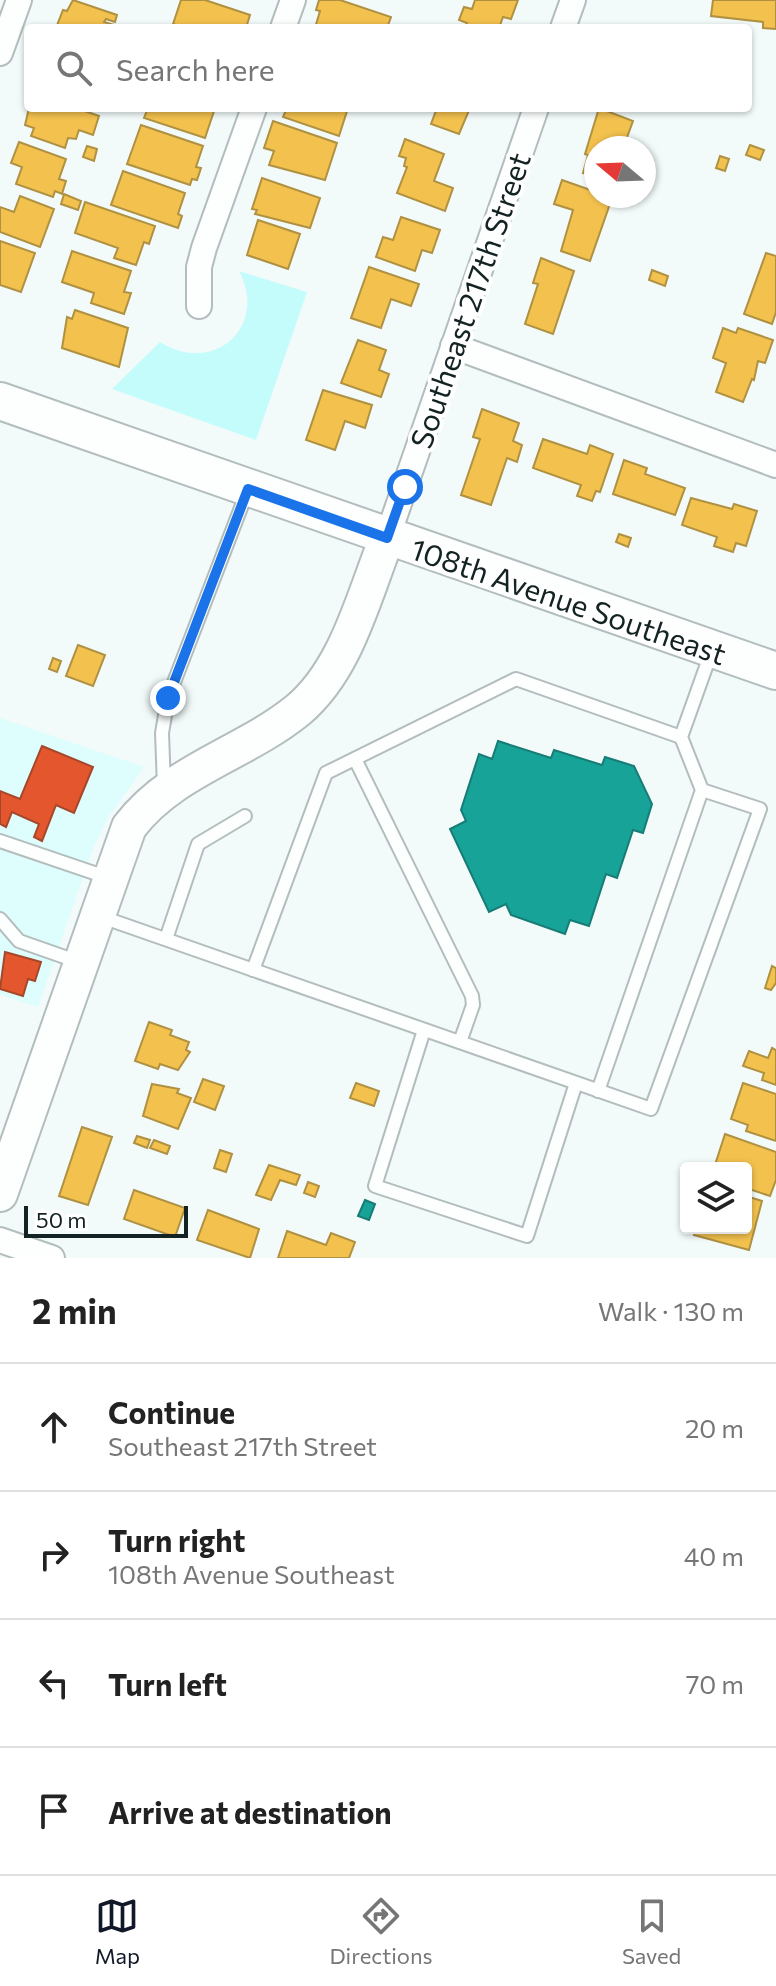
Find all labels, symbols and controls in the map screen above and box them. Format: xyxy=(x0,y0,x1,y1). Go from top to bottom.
search box xyxy=(24,24,752,112)
icon: search xyxy=(52,46,96,90)
text: Search here xyxy=(116,50,275,87)
north arrow xyxy=(584,136,656,208)
street label: Southeast 217th Street xyxy=(401,147,537,453)
route start xyxy=(387,469,423,505)
street label: 108th Avenue Southeast xyxy=(407,529,731,671)
route end xyxy=(150,680,186,716)
map controls xyxy=(680,1162,752,1234)
button: layers xyxy=(680,1162,752,1234)
scale bar xyxy=(24,1202,188,1238)
text: 50 m xyxy=(36,1206,86,1233)
text: 2 min xyxy=(32,1289,117,1331)
text: Walk · 130 m xyxy=(598,1295,744,1326)
text: Continue xyxy=(108,1393,235,1430)
icon: ahead xyxy=(32,1405,76,1449)
text: 20 m xyxy=(685,1412,744,1443)
text: Southeast 217th Street xyxy=(108,1430,377,1461)
text: Turn right xyxy=(108,1521,245,1558)
icon: right xyxy=(32,1533,76,1577)
text: 40 m xyxy=(684,1540,744,1571)
text: 108th Avenue Southeast xyxy=(108,1558,395,1589)
icon: left xyxy=(32,1661,76,1705)
text: Turn left xyxy=(108,1665,227,1702)
text: 70 m xyxy=(686,1668,744,1699)
icon: arrive xyxy=(32,1789,76,1833)
text: Arrive at destination xyxy=(108,1793,392,1830)
tab: Map xyxy=(95,1894,140,1969)
tab: Directions xyxy=(329,1894,433,1969)
tab: Saved xyxy=(622,1894,681,1969)

